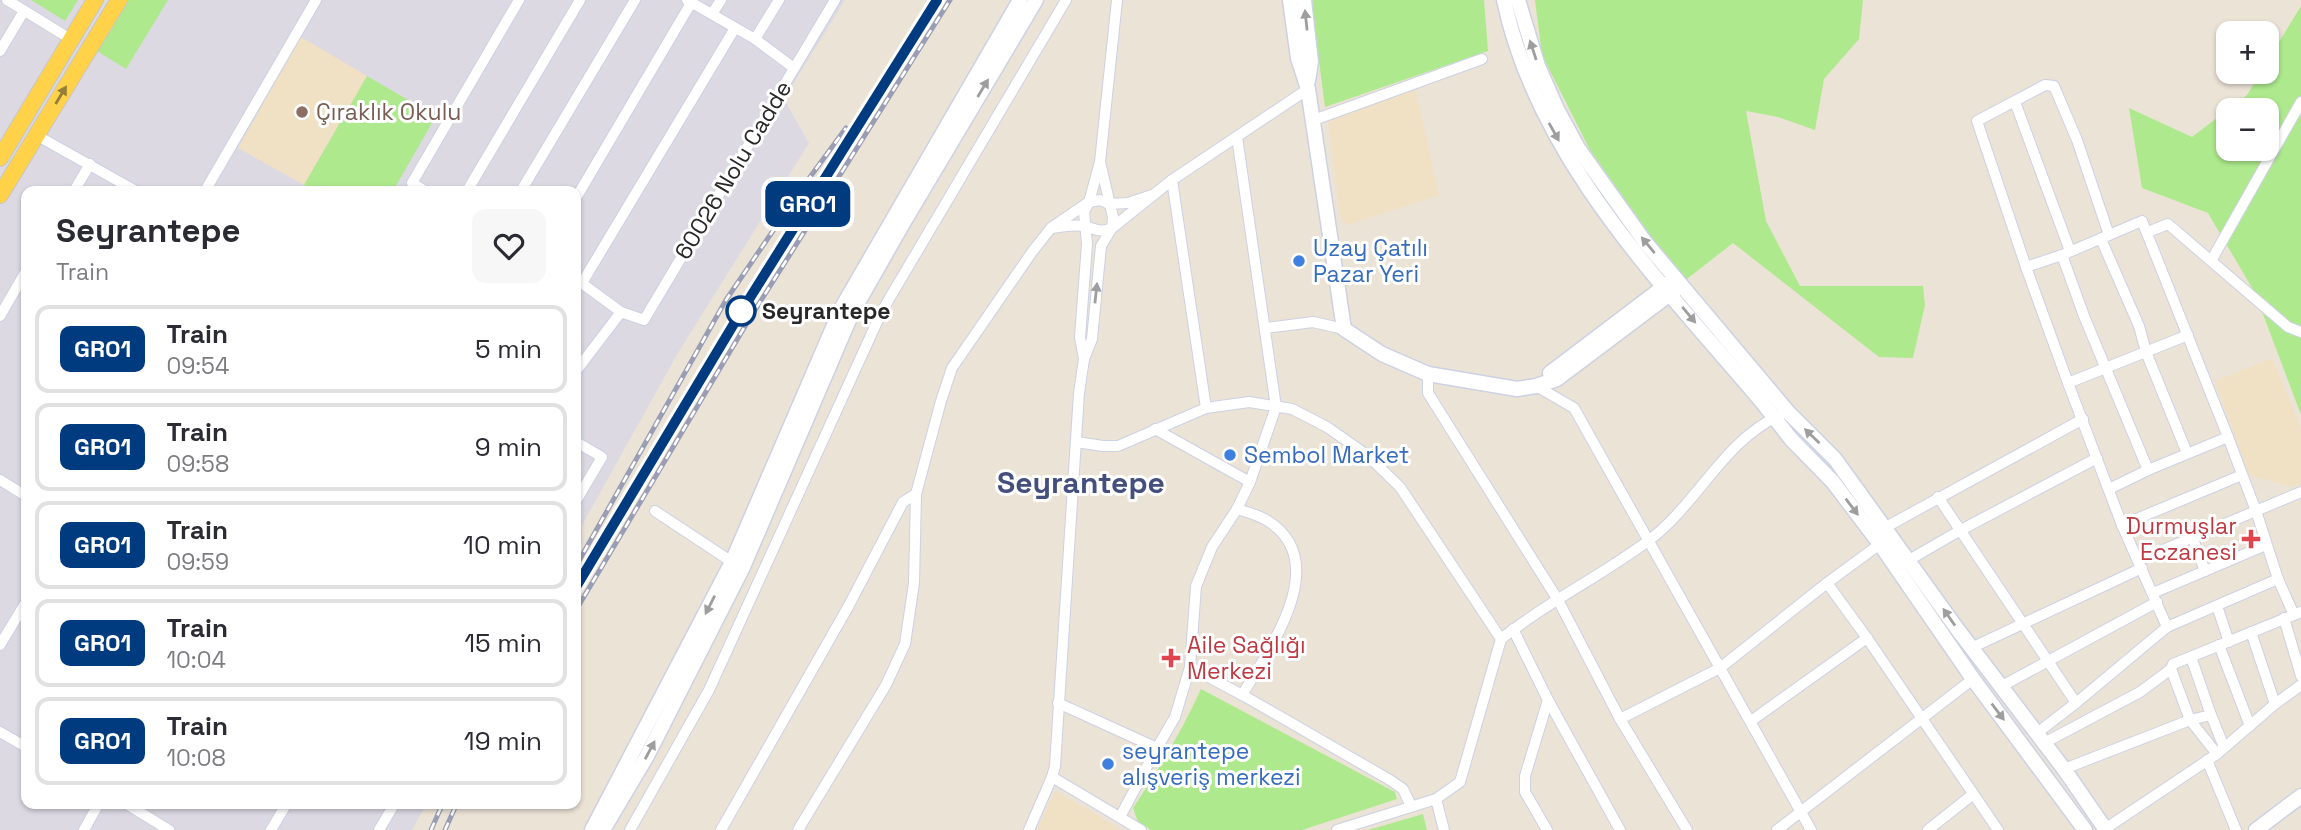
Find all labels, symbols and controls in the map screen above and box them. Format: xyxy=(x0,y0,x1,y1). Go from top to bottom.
one-way arrow xyxy=(1300,9,1311,31)
map controls xyxy=(2216,21,2279,161)
button: + xyxy=(2216,21,2279,84)
one-way arrow xyxy=(1527,40,1538,61)
street label: 60026 Nolu Cadde xyxy=(668,75,798,265)
one-way arrow xyxy=(977,79,989,98)
one-way arrow xyxy=(54,86,67,105)
place label: Çıraklık Okulu xyxy=(316,97,461,127)
button: − xyxy=(2216,98,2279,161)
marker: Çıraklık Okulu xyxy=(294,104,310,120)
one-way arrow xyxy=(1548,122,1560,142)
line badge: GR01 xyxy=(759,181,857,227)
text: GR01 xyxy=(779,188,837,219)
button: heart xyxy=(472,209,546,283)
text: Seyrantepe xyxy=(56,210,241,252)
place label: Uzay Çatılı Pazar Yeri xyxy=(1313,233,1428,289)
one-way arrow xyxy=(1641,236,1656,253)
marker: Uzay Çatılı Pazar Yeri xyxy=(1291,253,1307,269)
text: Train xyxy=(56,257,109,287)
one-way arrow xyxy=(1091,282,1102,304)
marker: Seyrantepe xyxy=(726,296,756,326)
place label: Seyrantepe xyxy=(762,296,891,326)
one-way arrow xyxy=(1681,306,1696,323)
text: Train xyxy=(166,317,228,351)
text: 5 min xyxy=(475,332,542,366)
text: GR01 xyxy=(74,333,131,364)
text: 09:54 xyxy=(166,351,229,381)
text: Train xyxy=(166,415,228,449)
one-way arrow xyxy=(1804,429,1821,445)
text: 9 min xyxy=(475,430,542,464)
text: GR01 xyxy=(74,431,131,462)
place label: Sembol Market xyxy=(1244,440,1409,470)
marker: Sembol Market xyxy=(1222,447,1238,463)
text: 09:58 xyxy=(166,449,229,479)
district label: Seyrantepe xyxy=(997,463,1165,502)
one-way arrow xyxy=(1844,498,1858,516)
place label: Durmuşlar Eczanesi xyxy=(2126,511,2237,567)
text: Train xyxy=(166,513,228,547)
text: 10 min xyxy=(463,528,542,562)
text: GR01 xyxy=(74,529,131,560)
marker: Durmuşlar Eczanesi xyxy=(2243,531,2259,547)
text: 09:59 xyxy=(166,547,229,577)
one-way arrow xyxy=(704,595,715,615)
one-way arrow xyxy=(1942,608,1956,626)
text: Train xyxy=(166,611,228,645)
text: 15 min xyxy=(464,626,542,660)
text: GR01 xyxy=(74,627,131,658)
place label: Aile Sağlığı Merkezi xyxy=(1187,630,1306,686)
text: 10:04 xyxy=(166,645,226,675)
marker: Aile Sağlığı Merkezi xyxy=(1161,648,1181,668)
one-way arrow xyxy=(1990,703,2004,721)
text: Train xyxy=(166,709,228,743)
text: 19 min xyxy=(464,724,542,758)
text: GR01 xyxy=(74,725,131,756)
place label: seyrantepe alışveriş merkezi xyxy=(1122,736,1301,792)
one-way arrow xyxy=(644,740,656,760)
text: 10:08 xyxy=(166,743,226,773)
marker: seyrantepe alışveriş merkezi xyxy=(1100,756,1116,772)

